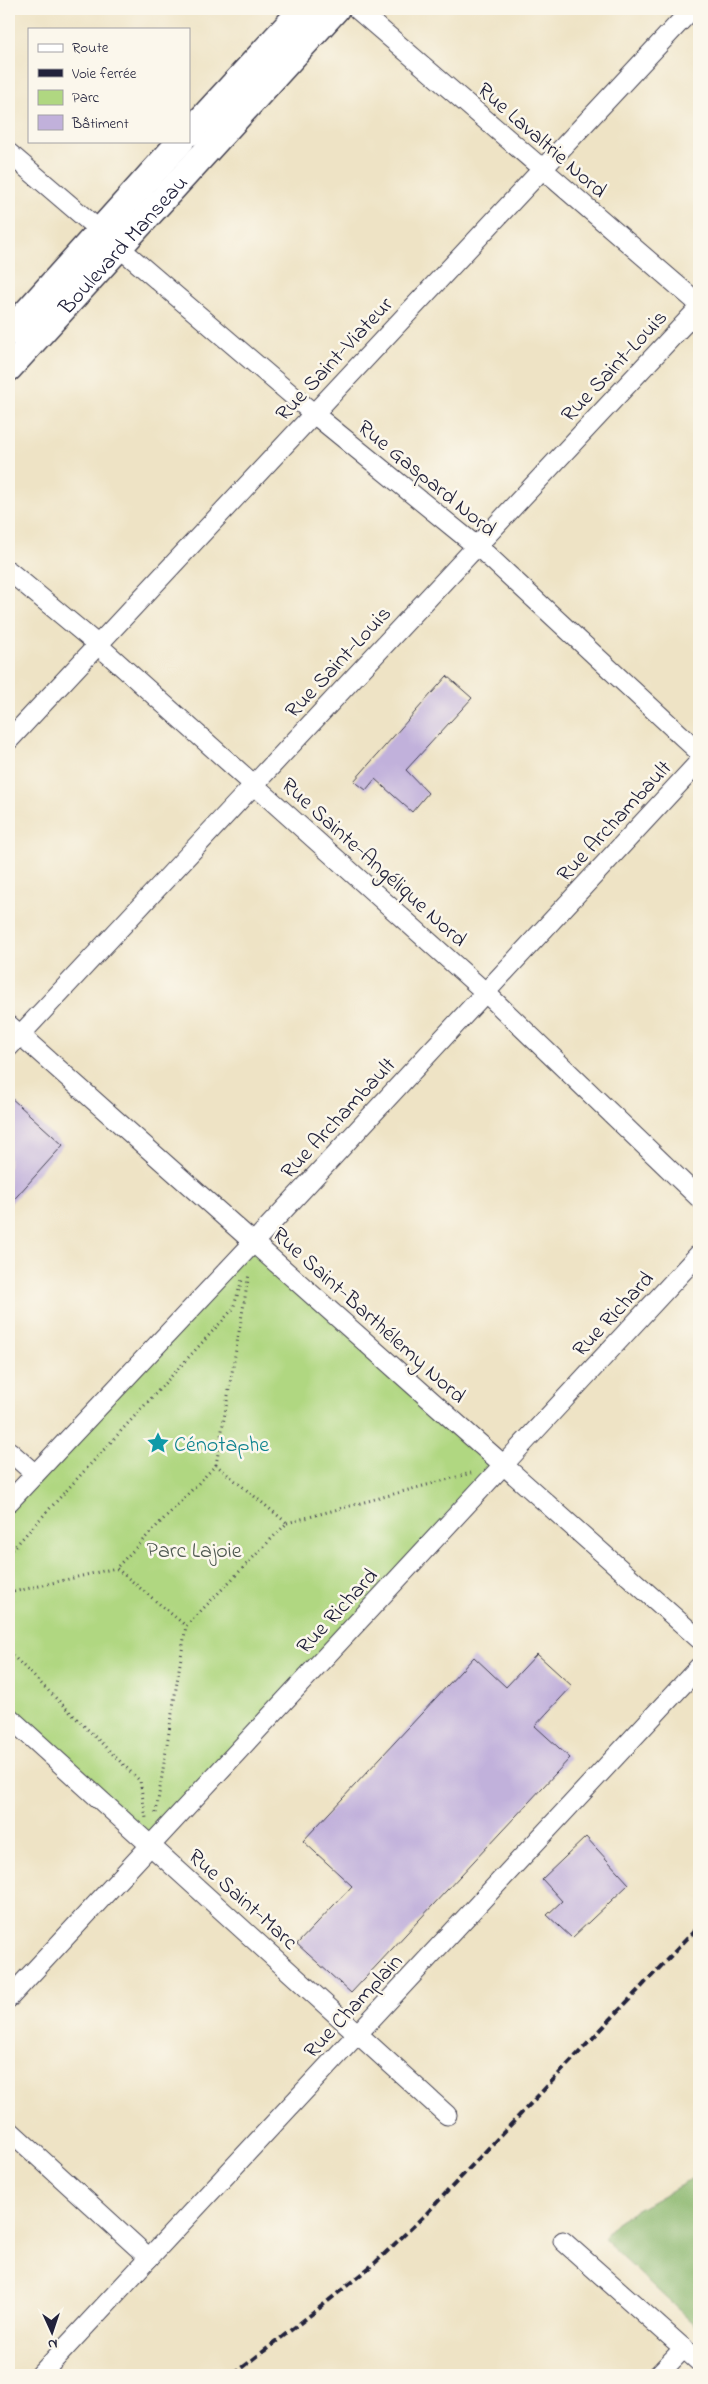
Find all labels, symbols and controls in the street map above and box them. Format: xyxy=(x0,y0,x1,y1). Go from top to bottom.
legend xyxy=(28,28,190,142)
text: Route xyxy=(72,37,109,59)
text: Voie ferrée xyxy=(71,63,137,85)
street label: Rue Lavaltrie Nord xyxy=(469,76,613,207)
text: Parc xyxy=(72,87,100,109)
text: Bâtiment xyxy=(71,113,129,135)
street label: Boulevard Manseau xyxy=(52,169,196,324)
street label: Rue Saint-Viateur xyxy=(269,290,402,430)
street label: Rue Saint-Louis xyxy=(554,304,676,431)
street label: Rue Gaspard Nord xyxy=(350,413,503,546)
street label: Rue Saint-Louis xyxy=(278,600,400,727)
street label: Rue Archambault xyxy=(550,753,681,890)
street label: Rue Sainte-Angélique Nord xyxy=(272,771,473,956)
street label: Rue Archambault xyxy=(274,1050,405,1187)
street label: Rue Saint-Barthélemy Nord xyxy=(263,1220,472,1413)
street label: Rue Richard xyxy=(566,1265,663,1365)
place icon: Cénotaphe xyxy=(145,1430,171,1456)
place label: Cénotaphe xyxy=(174,1430,269,1462)
park label: Parc Lajoie xyxy=(146,1536,242,1568)
street label: Rue Richard xyxy=(290,1562,387,1662)
street label: Rue Saint-Marc xyxy=(180,1842,304,1959)
street label: Rue Champlain xyxy=(297,1947,411,2067)
north arrow xyxy=(28,2306,78,2356)
text: N xyxy=(47,2333,58,2354)

